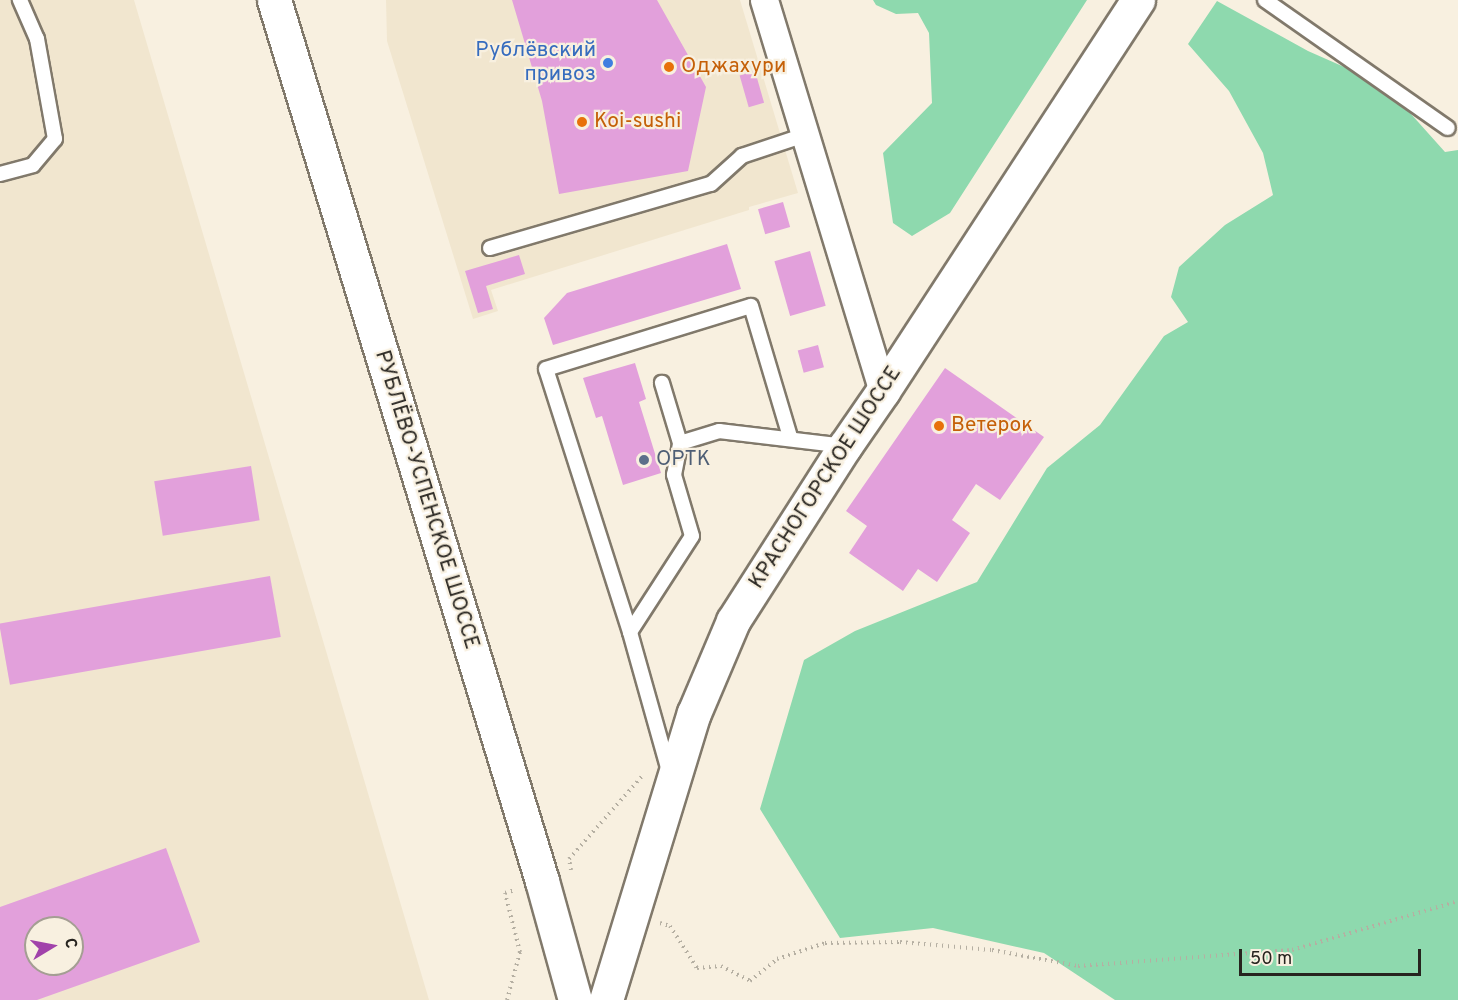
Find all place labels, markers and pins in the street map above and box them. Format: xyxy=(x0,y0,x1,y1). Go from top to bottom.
place label: Рублёвский привоз xyxy=(475,38,596,88)
place label: Оджахури xyxy=(681,54,786,80)
marker: Рублёвский привоз xyxy=(601,56,615,70)
marker: Оджахури xyxy=(662,60,676,74)
place label: Koi-sushi xyxy=(594,109,681,135)
marker: Koi-sushi xyxy=(575,115,589,129)
place label: Ветерок xyxy=(951,413,1033,439)
marker: Ветерок xyxy=(932,419,946,433)
place label: ОРТК xyxy=(656,447,711,473)
marker: ОРТК xyxy=(637,453,651,467)

